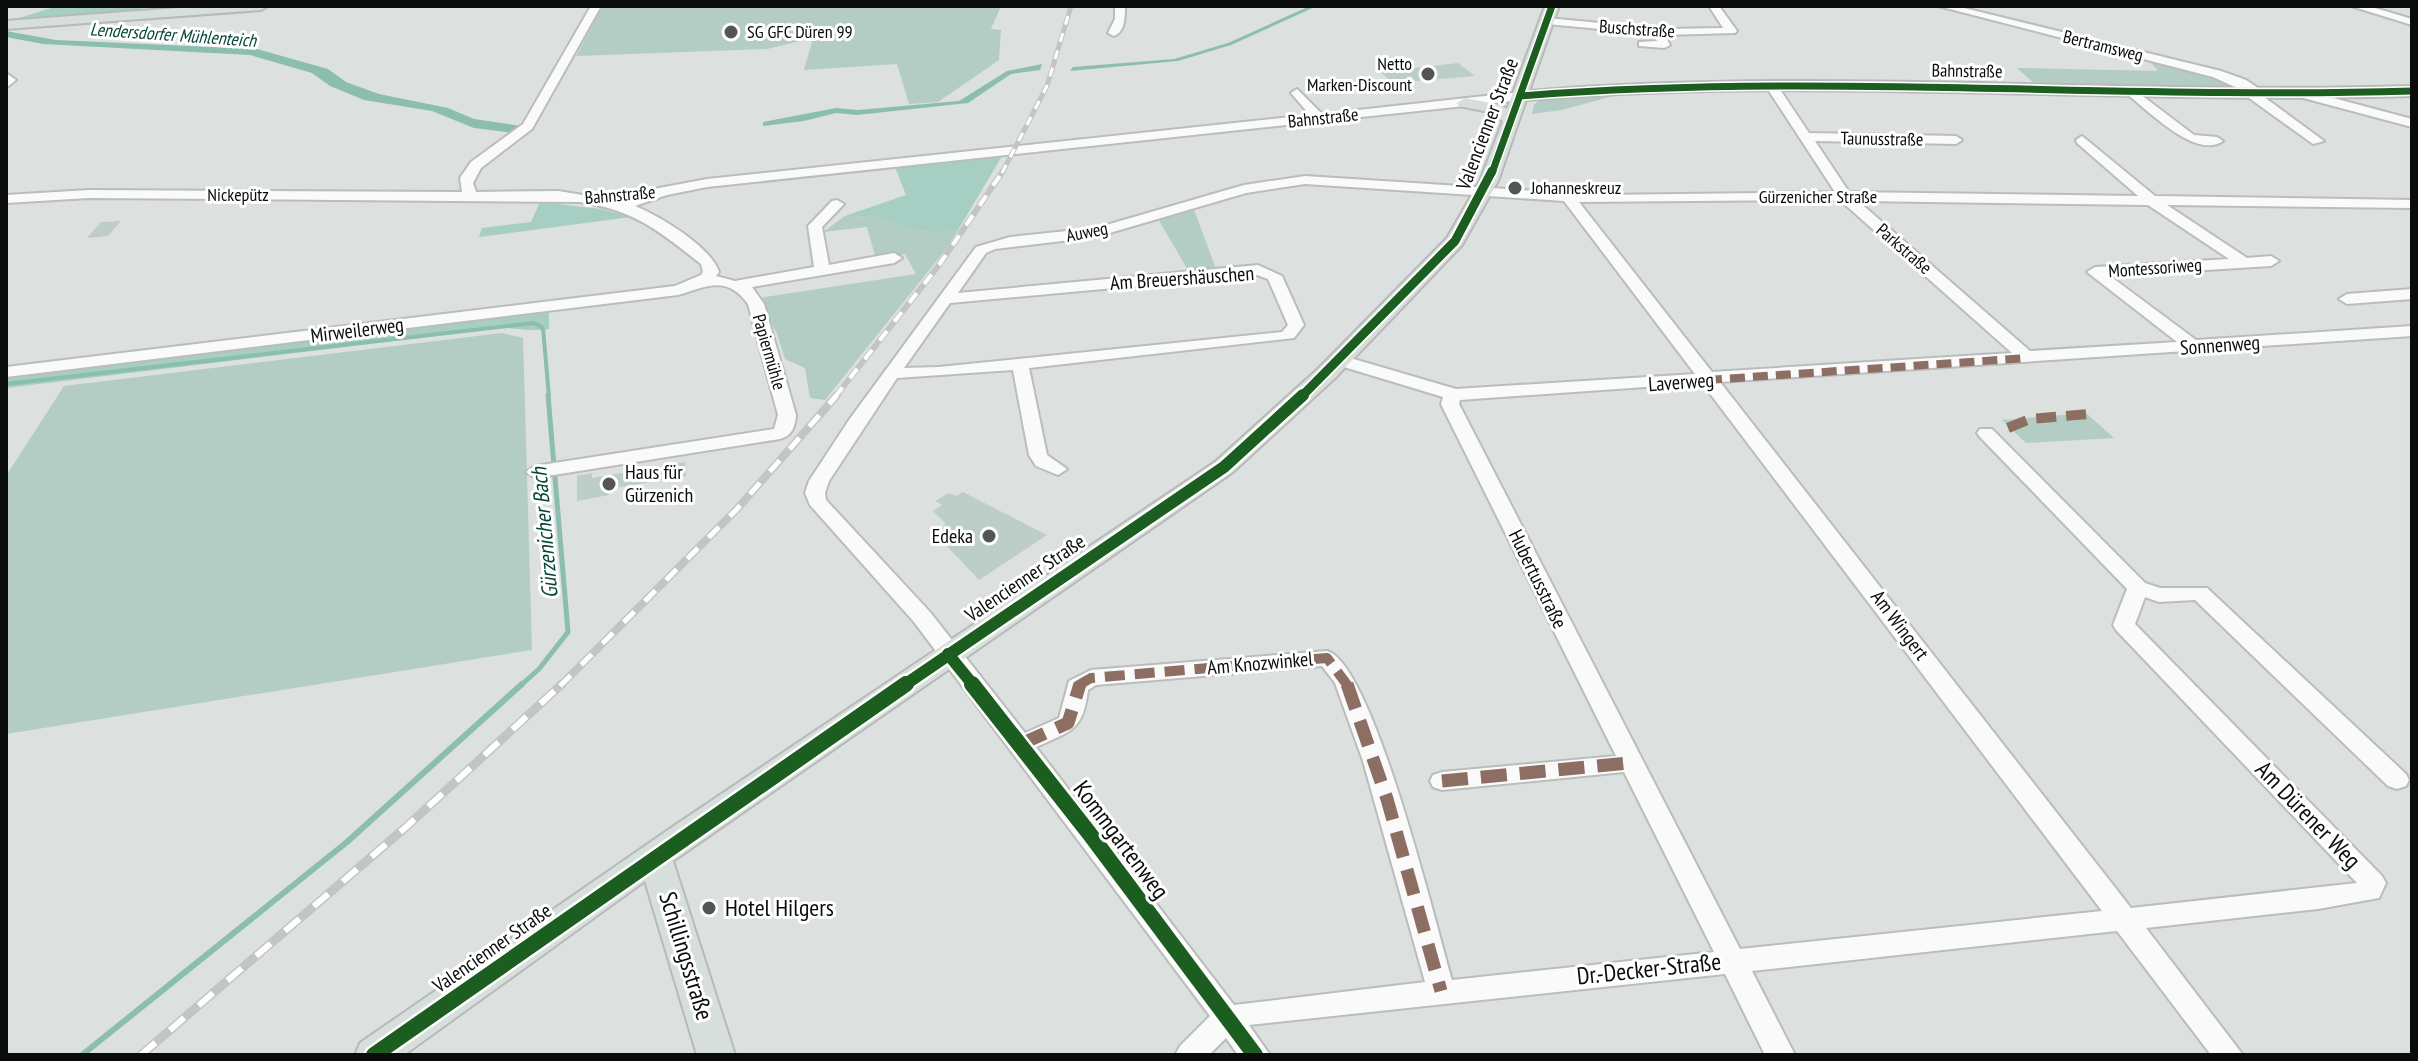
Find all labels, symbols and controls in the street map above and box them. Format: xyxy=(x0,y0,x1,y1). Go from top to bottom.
street label: Buschstraße xyxy=(1598,14,1676,43)
water label: Lendersdorfer Mühlenteich xyxy=(89,17,258,52)
place label: SG GFC Düren 99 xyxy=(747,20,853,43)
marker: SG GFC Düren 99 xyxy=(722,23,740,41)
street label: Bertramsweg xyxy=(2061,24,2146,67)
place label: Netto Marken-Discount xyxy=(1307,52,1412,96)
street label: Valencienner Straße xyxy=(1450,54,1524,194)
street label: Bahnstraße xyxy=(1931,58,2003,83)
marker: Netto Marken-Discount xyxy=(1419,65,1437,83)
street label: Bahnstraße xyxy=(1286,102,1359,133)
street label: Taunusstraße xyxy=(1840,126,1924,151)
place label: Johanneskreuz xyxy=(1530,176,1621,199)
marker: Johanneskreuz xyxy=(1506,179,1524,197)
street label: Bahnstraße xyxy=(584,180,656,209)
street label: Nickepütz xyxy=(207,183,269,206)
street label: Gürzenicher Straße xyxy=(1759,185,1877,208)
street label: Auweg xyxy=(1064,216,1110,247)
street label: Parkstraße xyxy=(1872,218,1937,279)
street label: Montessoriweg xyxy=(2107,253,2203,282)
street label: Am Breuershäuschen xyxy=(1109,260,1255,296)
street label: Mirweilerweg xyxy=(309,311,405,349)
street label: Papiermühle xyxy=(748,311,791,393)
street label: Sonnenweg xyxy=(2179,329,2261,361)
street label: Laverweg xyxy=(1647,367,1715,397)
place label: Haus für Gürzenich xyxy=(625,459,693,508)
water label: Gürzenicher Bach xyxy=(524,465,564,600)
marker: Haus für Gürzenich xyxy=(600,475,618,493)
place label: Edeka xyxy=(932,523,973,549)
street label: Hubertusstraße xyxy=(1503,525,1573,633)
marker: Edeka xyxy=(980,527,998,545)
street label: Valencienner Straße xyxy=(959,528,1090,628)
street label: Am Wingert xyxy=(1865,585,1935,666)
street label: Am Knozwinkel xyxy=(1206,645,1314,681)
street label: Am Dürener Weg xyxy=(2249,754,2368,875)
street label: Kommgartenweg xyxy=(1067,774,1176,905)
street label: Schillingsstraße xyxy=(652,888,721,1024)
place label: Hotel Hilgers xyxy=(725,892,834,923)
street label: Valencienner Straße xyxy=(427,897,556,999)
marker: Hotel Hilgers xyxy=(700,899,718,917)
street label: Dr.-Decker-Straße xyxy=(1575,946,1723,991)

